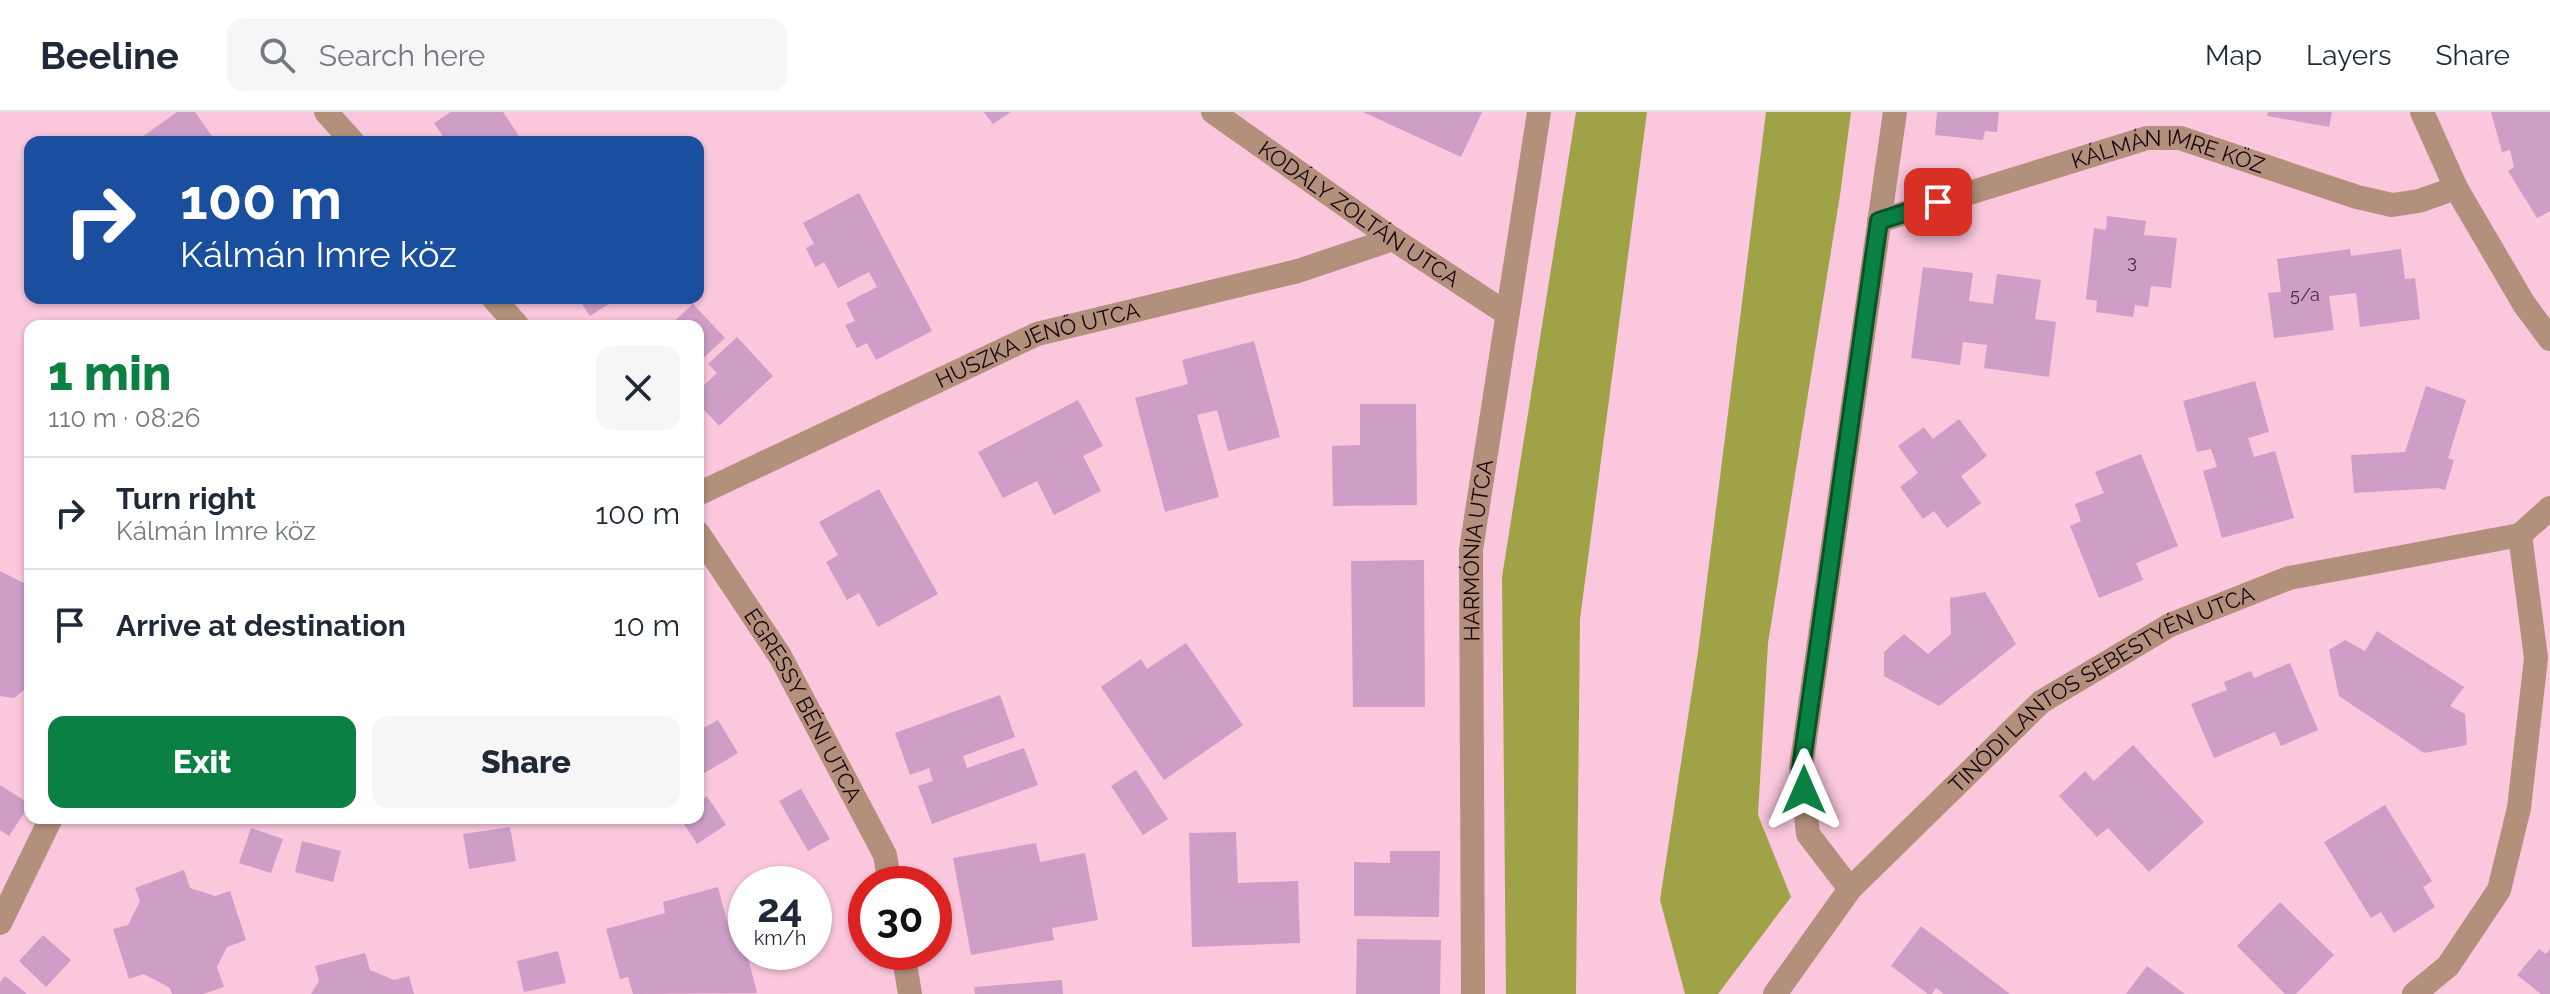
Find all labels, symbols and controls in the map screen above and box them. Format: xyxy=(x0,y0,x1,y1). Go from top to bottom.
search box xyxy=(227,19,787,91)
text: Beeline xyxy=(40,33,179,78)
icon: search xyxy=(255,33,299,77)
text: Search here xyxy=(319,38,485,73)
text: Map xyxy=(2205,39,2262,72)
text: Layers xyxy=(2306,39,2392,72)
text: Share xyxy=(2436,39,2510,72)
street label: KÁLMÁN IMRE KÖZ xyxy=(2068,123,2268,178)
street label: KODÁLY ZOLTÁN UTCA xyxy=(1254,135,1465,292)
text: 100 m xyxy=(180,166,342,232)
icon: right xyxy=(48,168,152,272)
pin xyxy=(1904,168,1972,236)
icon: arrive xyxy=(1916,180,1960,224)
text: Kálmán Imre köz xyxy=(180,233,457,275)
house number: 3 xyxy=(2127,251,2137,272)
house number: 5/a xyxy=(2290,284,2320,305)
street label: HUSZKA JENŐ UTCA xyxy=(931,297,1142,393)
text: 1 min xyxy=(48,345,171,401)
button: close xyxy=(596,346,680,430)
text: 110 m · 08:26 xyxy=(48,403,200,433)
street label: HARMÓNIA UTCA xyxy=(1458,458,1498,641)
text: Turn right xyxy=(116,481,256,516)
icon: right xyxy=(48,491,92,535)
text: 100 m xyxy=(595,496,680,531)
text: Kálmán Imre köz xyxy=(116,516,316,546)
street label: TINÓDI LANTOS SEBESTYÉN UTCA xyxy=(1943,580,2258,798)
icon: arrive xyxy=(48,603,92,647)
street label: EGRESSY BÉNI UTCA xyxy=(739,603,868,806)
text: Arrive at destination xyxy=(116,608,406,643)
text: 10 m xyxy=(614,608,680,643)
button: Exit xyxy=(48,716,356,808)
button: Share xyxy=(372,716,680,808)
position arrow xyxy=(1762,748,1846,832)
speed limit sign: 30 xyxy=(848,866,952,970)
text: 24 xyxy=(757,884,803,931)
text: km/h xyxy=(754,926,806,950)

